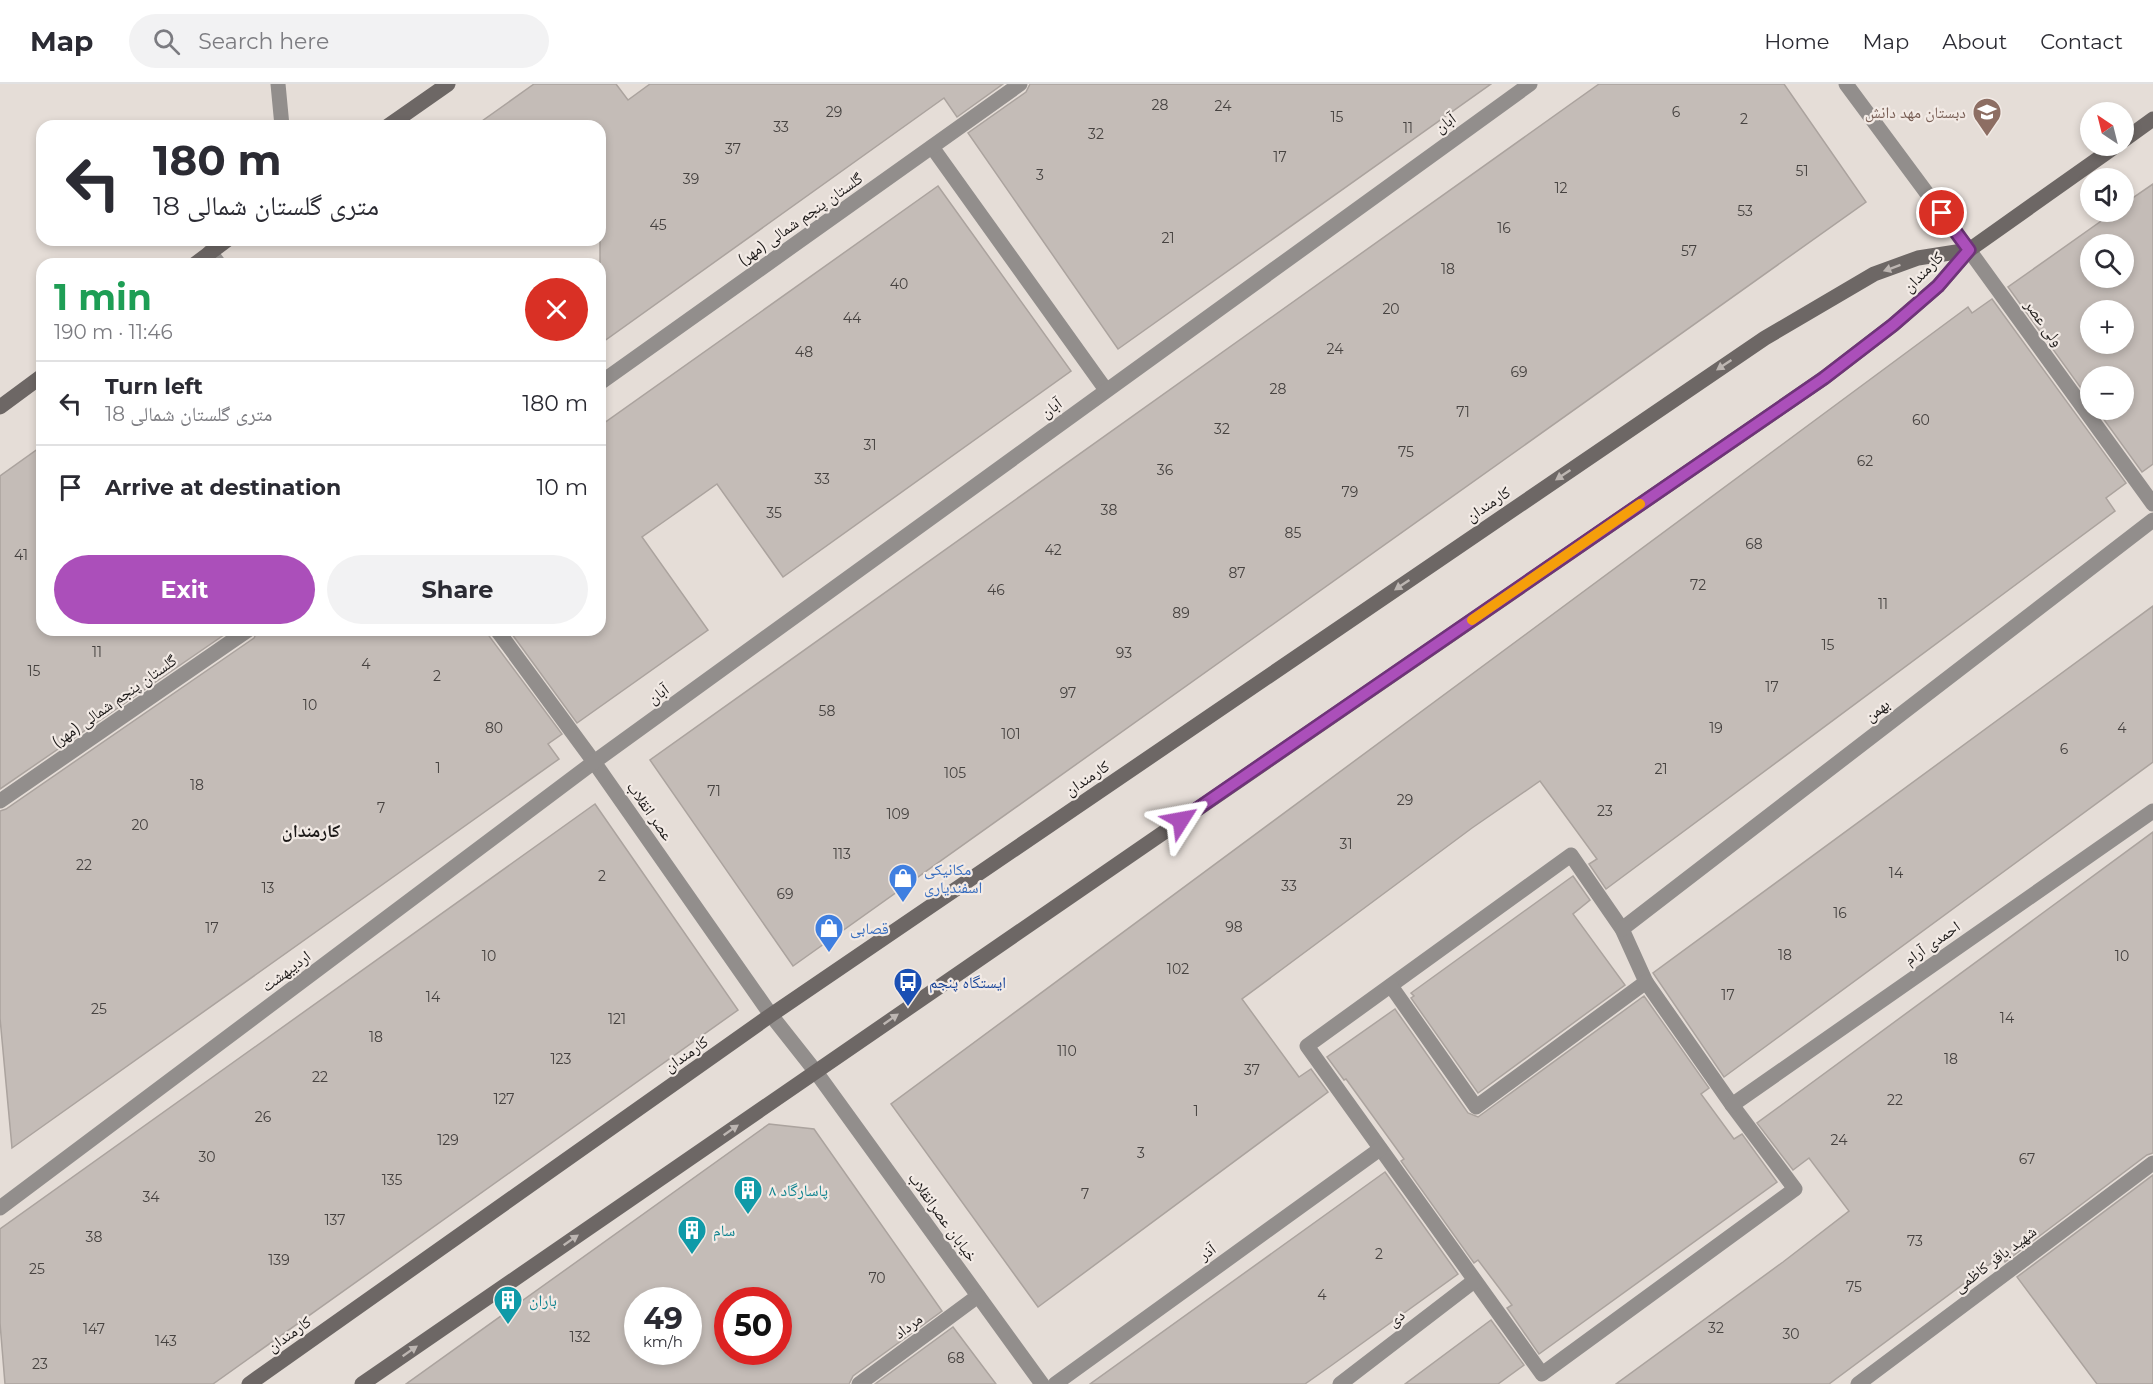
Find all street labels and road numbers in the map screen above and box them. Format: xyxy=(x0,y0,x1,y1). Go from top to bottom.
street label: آبان xyxy=(1431,108,1461,138)
street label: گلستان پنجم شمالی (مهر) xyxy=(734,169,867,270)
street label: کارمندان xyxy=(1899,247,1948,297)
street label: ولی عصر xyxy=(2019,295,2067,351)
street label: آبان xyxy=(1037,393,1067,423)
street label: کارمندان xyxy=(1462,482,1515,527)
street label: گلستان پنجم شمالی (مهر) xyxy=(48,651,181,752)
street label: آبان xyxy=(644,679,674,709)
street label: بهمن xyxy=(1861,694,1894,726)
street label: کارمندان xyxy=(1061,756,1114,801)
street label: عصر انقلاب xyxy=(623,778,677,844)
street label: احمدی آرام xyxy=(1900,917,1964,970)
street label: اردیبهشت xyxy=(258,946,314,996)
street label: کارمندان xyxy=(660,1032,713,1077)
street label: خیابان عصرانقلاب xyxy=(903,1169,982,1266)
street label: شهید باقر کاظمی xyxy=(1950,1222,2041,1297)
street label: آذر xyxy=(1194,1239,1220,1265)
street label: دی xyxy=(1384,1305,1409,1331)
street label: مرداد xyxy=(890,1309,926,1343)
street label: کارمندان xyxy=(263,1312,316,1357)

